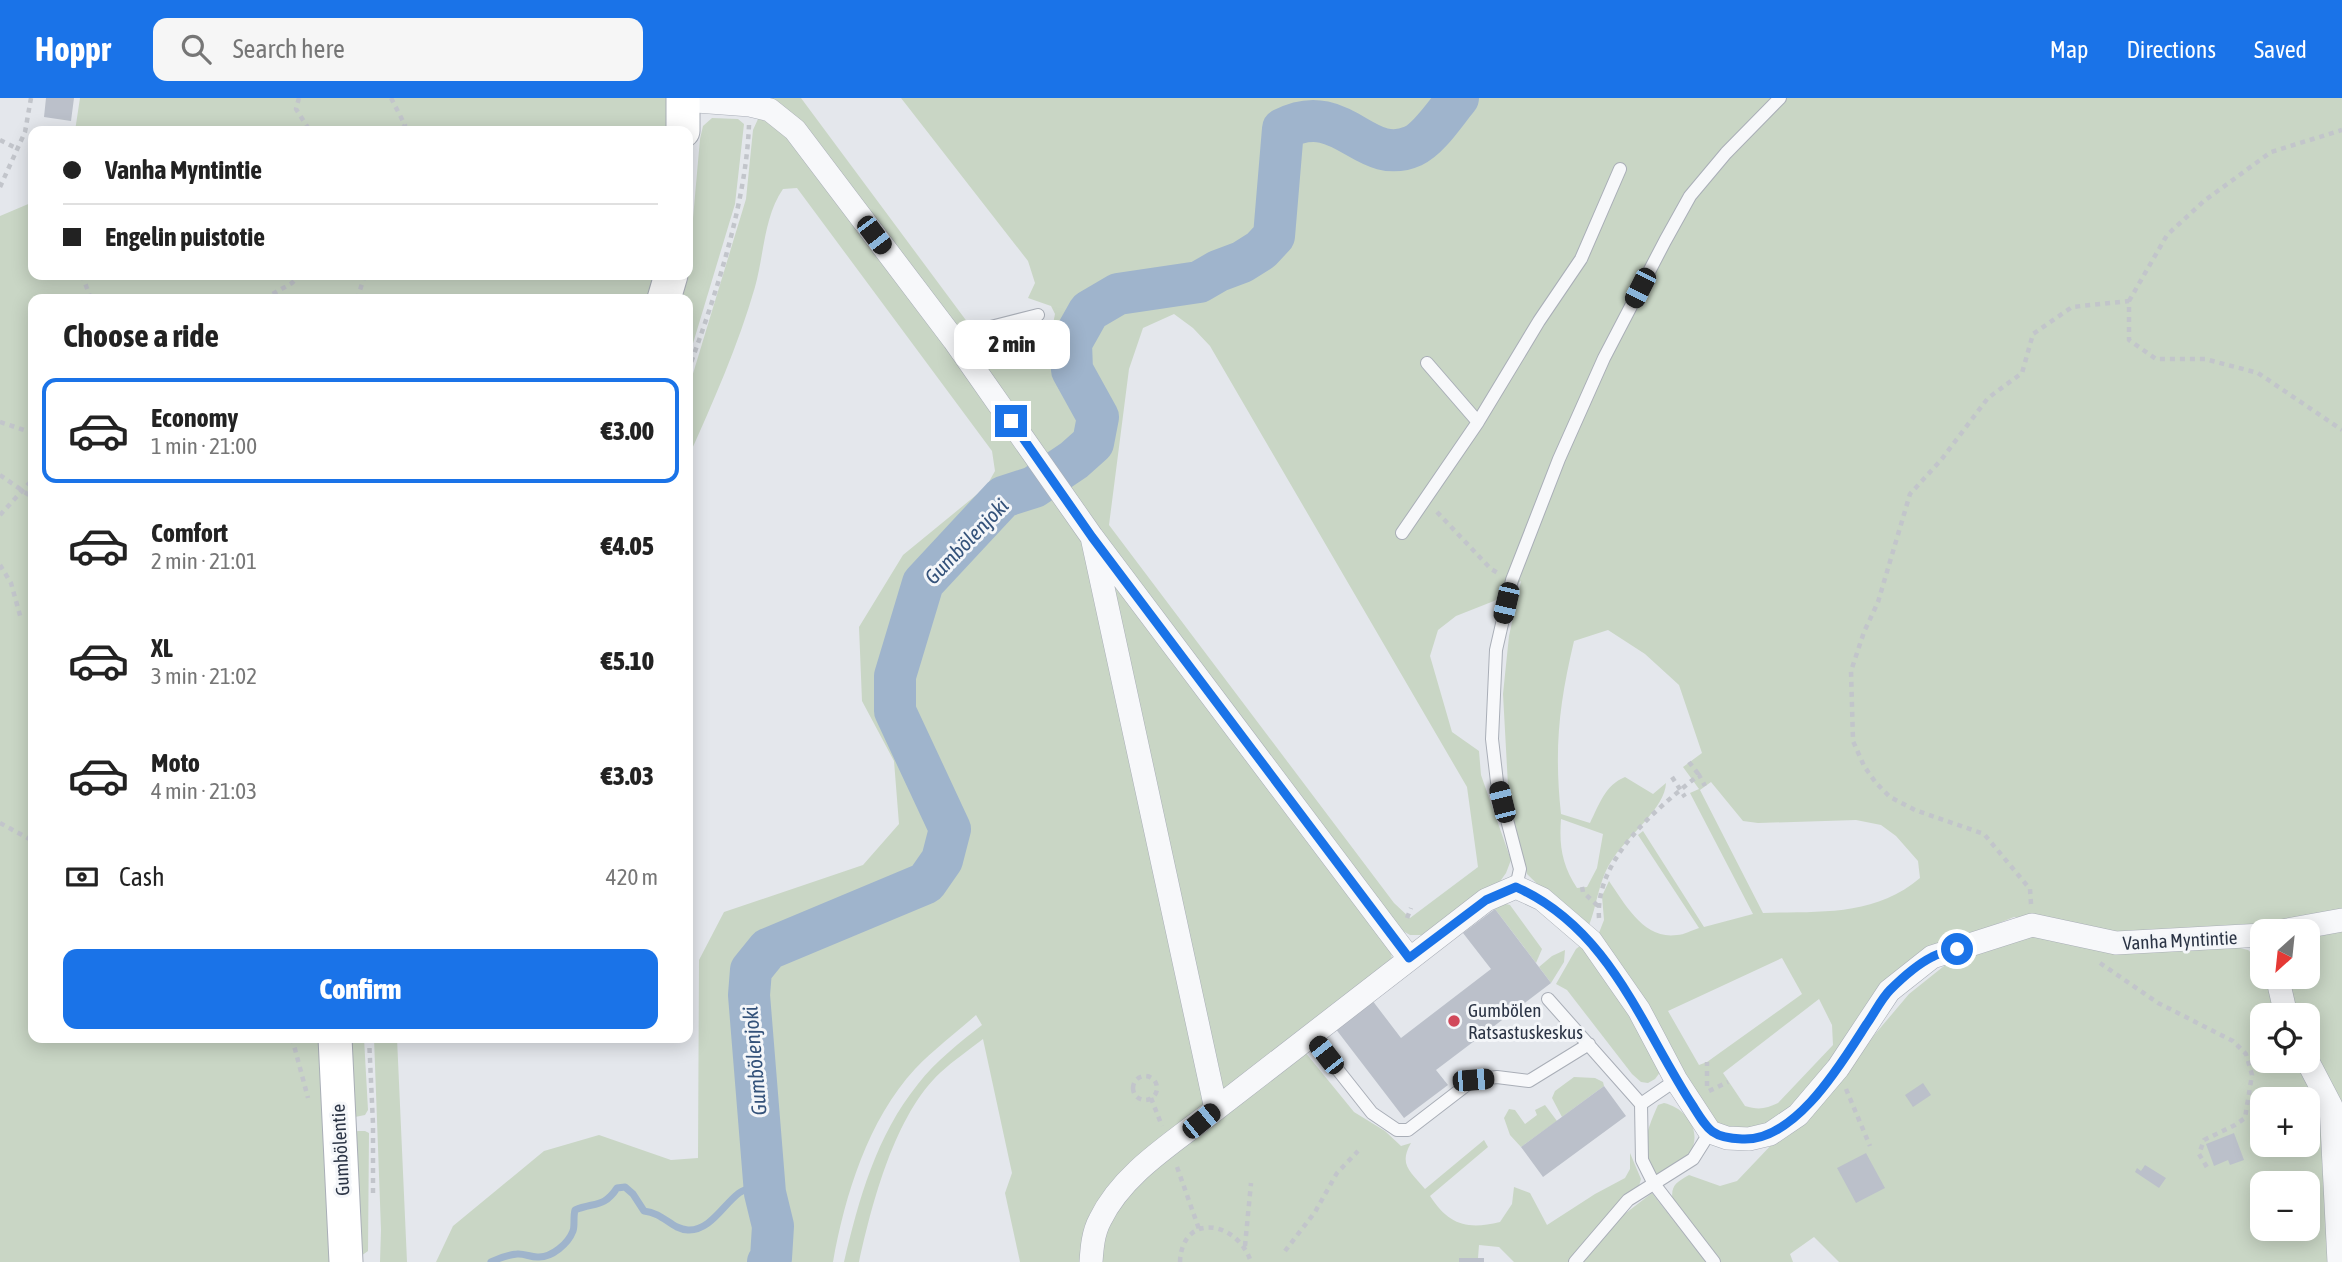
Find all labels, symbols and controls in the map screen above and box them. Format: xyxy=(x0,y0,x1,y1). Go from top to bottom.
search box xyxy=(153,18,643,81)
text: Hoppr xyxy=(35,30,111,68)
icon: search xyxy=(177,30,215,68)
text: Search here xyxy=(233,34,345,64)
text: Map xyxy=(2050,36,2088,63)
text: Directions xyxy=(2126,36,2216,63)
text: Saved xyxy=(2254,36,2307,63)
text: Vanha Myntintie xyxy=(105,155,262,185)
car xyxy=(853,212,896,258)
text: Engelin puistotie xyxy=(105,222,265,252)
car xyxy=(1622,265,1659,311)
text: Choose a ride xyxy=(63,317,219,354)
callout: 2 min xyxy=(953,320,1069,368)
text: 2 min xyxy=(989,331,1035,357)
icon: car xyxy=(67,399,130,462)
text: Economy xyxy=(151,403,238,433)
route end xyxy=(995,405,1027,437)
text: €3.00 xyxy=(601,416,654,446)
text: 1 min · 21:00 xyxy=(151,433,257,459)
water label: Gumbölenjoki xyxy=(919,493,1013,589)
icon: car xyxy=(67,514,130,577)
text: Comfort xyxy=(151,518,228,548)
text: €4.05 xyxy=(601,531,654,561)
text: 2 min · 21:01 xyxy=(151,548,257,574)
car xyxy=(1492,580,1521,626)
icon: car xyxy=(67,629,130,692)
text: XL xyxy=(151,633,173,663)
text: €5.10 xyxy=(601,646,654,676)
text: 3 min · 21:02 xyxy=(151,663,257,689)
icon: car xyxy=(67,744,130,807)
text: Moto xyxy=(151,748,200,778)
text: €3.03 xyxy=(601,761,654,791)
text: 4 min · 21:03 xyxy=(151,778,257,804)
car xyxy=(1487,779,1518,825)
icon: cash xyxy=(63,858,101,896)
text: Cash xyxy=(119,862,165,892)
text: 420 m xyxy=(606,864,658,890)
north arrow xyxy=(2250,919,2320,989)
map controls xyxy=(2250,919,2320,1241)
street label: Vanha Myntintie xyxy=(2122,926,2238,954)
route start xyxy=(1941,933,1973,965)
button: Confirm xyxy=(63,949,658,1029)
place label: Gumbölen Ratsastuskeskus xyxy=(1468,999,1583,1043)
button: locate xyxy=(2250,1003,2320,1073)
water label: Gumbölenjoki xyxy=(737,1005,771,1117)
marker: Gumbölen Ratsastuskeskus xyxy=(1446,1013,1462,1029)
car xyxy=(1305,1032,1348,1078)
car xyxy=(1452,1068,1495,1092)
button: + xyxy=(2250,1087,2320,1157)
car xyxy=(1179,1100,1224,1142)
street label: Gumbölentie xyxy=(327,1103,353,1197)
button: − xyxy=(2250,1171,2320,1241)

